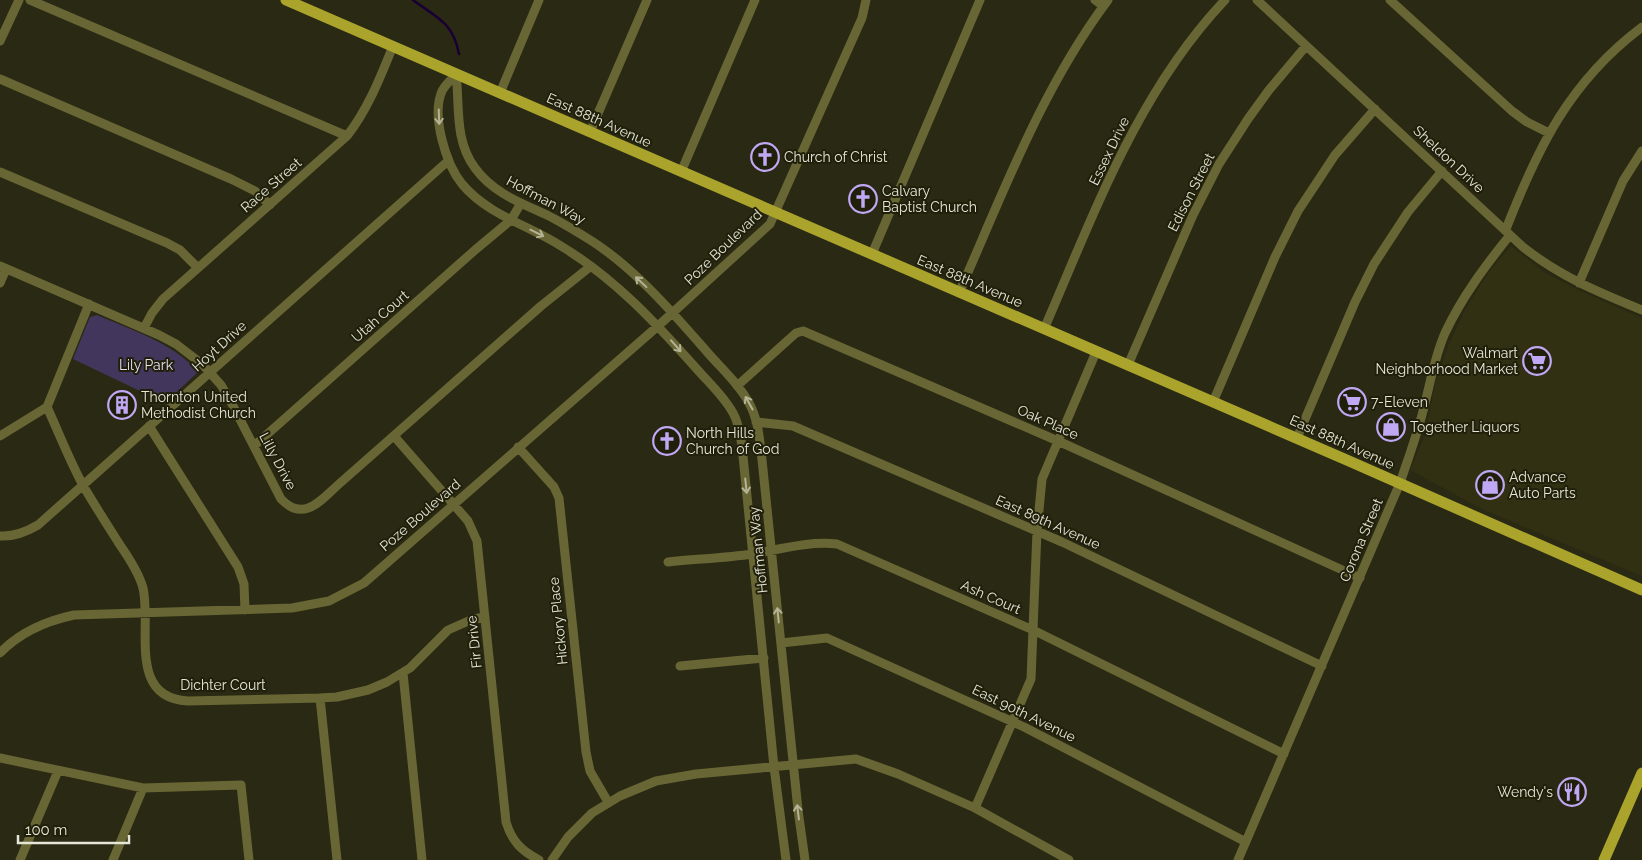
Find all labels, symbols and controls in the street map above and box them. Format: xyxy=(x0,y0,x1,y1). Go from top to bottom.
street label: East 88th Avenue xyxy=(544,90,654,150)
one-way arrow xyxy=(435,109,444,125)
street label: Essex Drive xyxy=(1086,114,1132,188)
street label: Sheldon Drive xyxy=(1410,122,1488,196)
church icon: Church of Christ xyxy=(750,142,780,172)
place label: Church of Christ xyxy=(784,149,888,165)
street label: Edison Street xyxy=(1164,150,1218,234)
street label: Race Street xyxy=(237,154,305,216)
street label: Hoffman Way xyxy=(504,172,589,228)
place label: Calvary Baptist Church xyxy=(882,183,977,215)
church icon: Calvary Baptist Church xyxy=(848,184,878,214)
street label: Poze Boulevard xyxy=(681,206,765,288)
one-way arrow xyxy=(529,229,544,239)
street label: East 88th Avenue xyxy=(915,252,1025,310)
one-way arrow xyxy=(635,276,648,288)
street label: Utah Court xyxy=(348,287,412,345)
street label: Hoyt Drive xyxy=(189,317,249,375)
one-way arrow xyxy=(670,339,682,352)
place label: Walmart Neighborhood Market xyxy=(1376,345,1518,377)
supermarket icon: Walmart Neighborhood Market xyxy=(1522,346,1552,376)
park label: Lily Park xyxy=(119,357,174,373)
supermarket icon: 7-Eleven xyxy=(1337,387,1367,417)
place label: Thornton United Methodist Church xyxy=(141,389,256,421)
building icon: Thornton United Methodist Church xyxy=(107,390,137,420)
place label: 7-Eleven xyxy=(1371,394,1428,410)
one-way arrow xyxy=(744,396,754,411)
street label: Oak Place xyxy=(1015,401,1081,443)
street label: East 88th Avenue xyxy=(1287,412,1397,472)
shop icon: Together Liquors xyxy=(1376,412,1406,442)
place label: Together Liquors xyxy=(1410,419,1520,435)
place label: North Hills Church of God xyxy=(686,425,779,457)
church icon: North Hills Church of God xyxy=(652,426,682,456)
street label: Lilly Drive xyxy=(256,430,300,492)
place label: Advance Auto Parts xyxy=(1509,469,1576,501)
shop icon: Advance Auto Parts xyxy=(1475,470,1505,500)
street label: Poze Boulevard xyxy=(376,476,464,554)
one-way arrow xyxy=(741,477,751,493)
street label: East 89th Avenue xyxy=(993,492,1103,552)
street label: Corona Street xyxy=(1336,496,1386,584)
street label: Hoffman Way xyxy=(745,505,771,594)
street label: Hickory Place xyxy=(545,576,571,666)
street label: Ash Court xyxy=(959,577,1024,617)
one-way arrow xyxy=(773,608,783,624)
street label: Fir Drive xyxy=(463,615,485,669)
street label: Dichter Court xyxy=(180,677,266,693)
street label: East 90th Avenue xyxy=(970,681,1078,745)
restaurant icon: Wendy's xyxy=(1557,777,1587,807)
place label: Wendy's xyxy=(1497,784,1553,800)
one-way arrow xyxy=(793,804,803,820)
scale bar xyxy=(18,812,129,844)
text: 100 m xyxy=(25,821,67,839)

